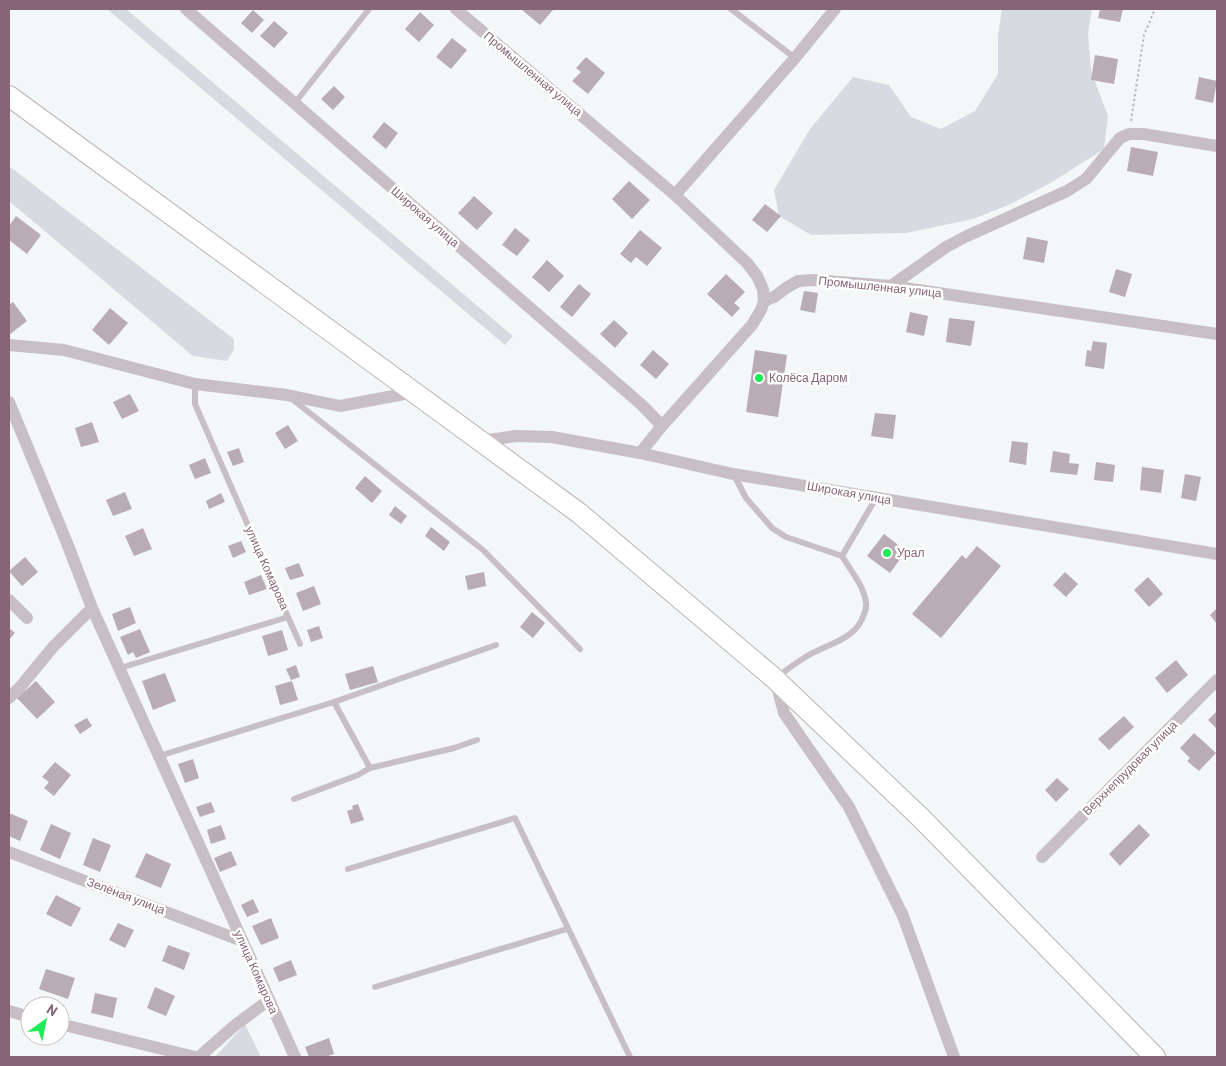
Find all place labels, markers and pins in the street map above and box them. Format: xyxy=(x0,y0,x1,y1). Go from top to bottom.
place label: Колёса Даром xyxy=(769,370,848,385)
marker: Колёса Даром xyxy=(753,372,765,384)
place label: Урал xyxy=(897,545,924,560)
marker: Урал xyxy=(881,547,893,559)

